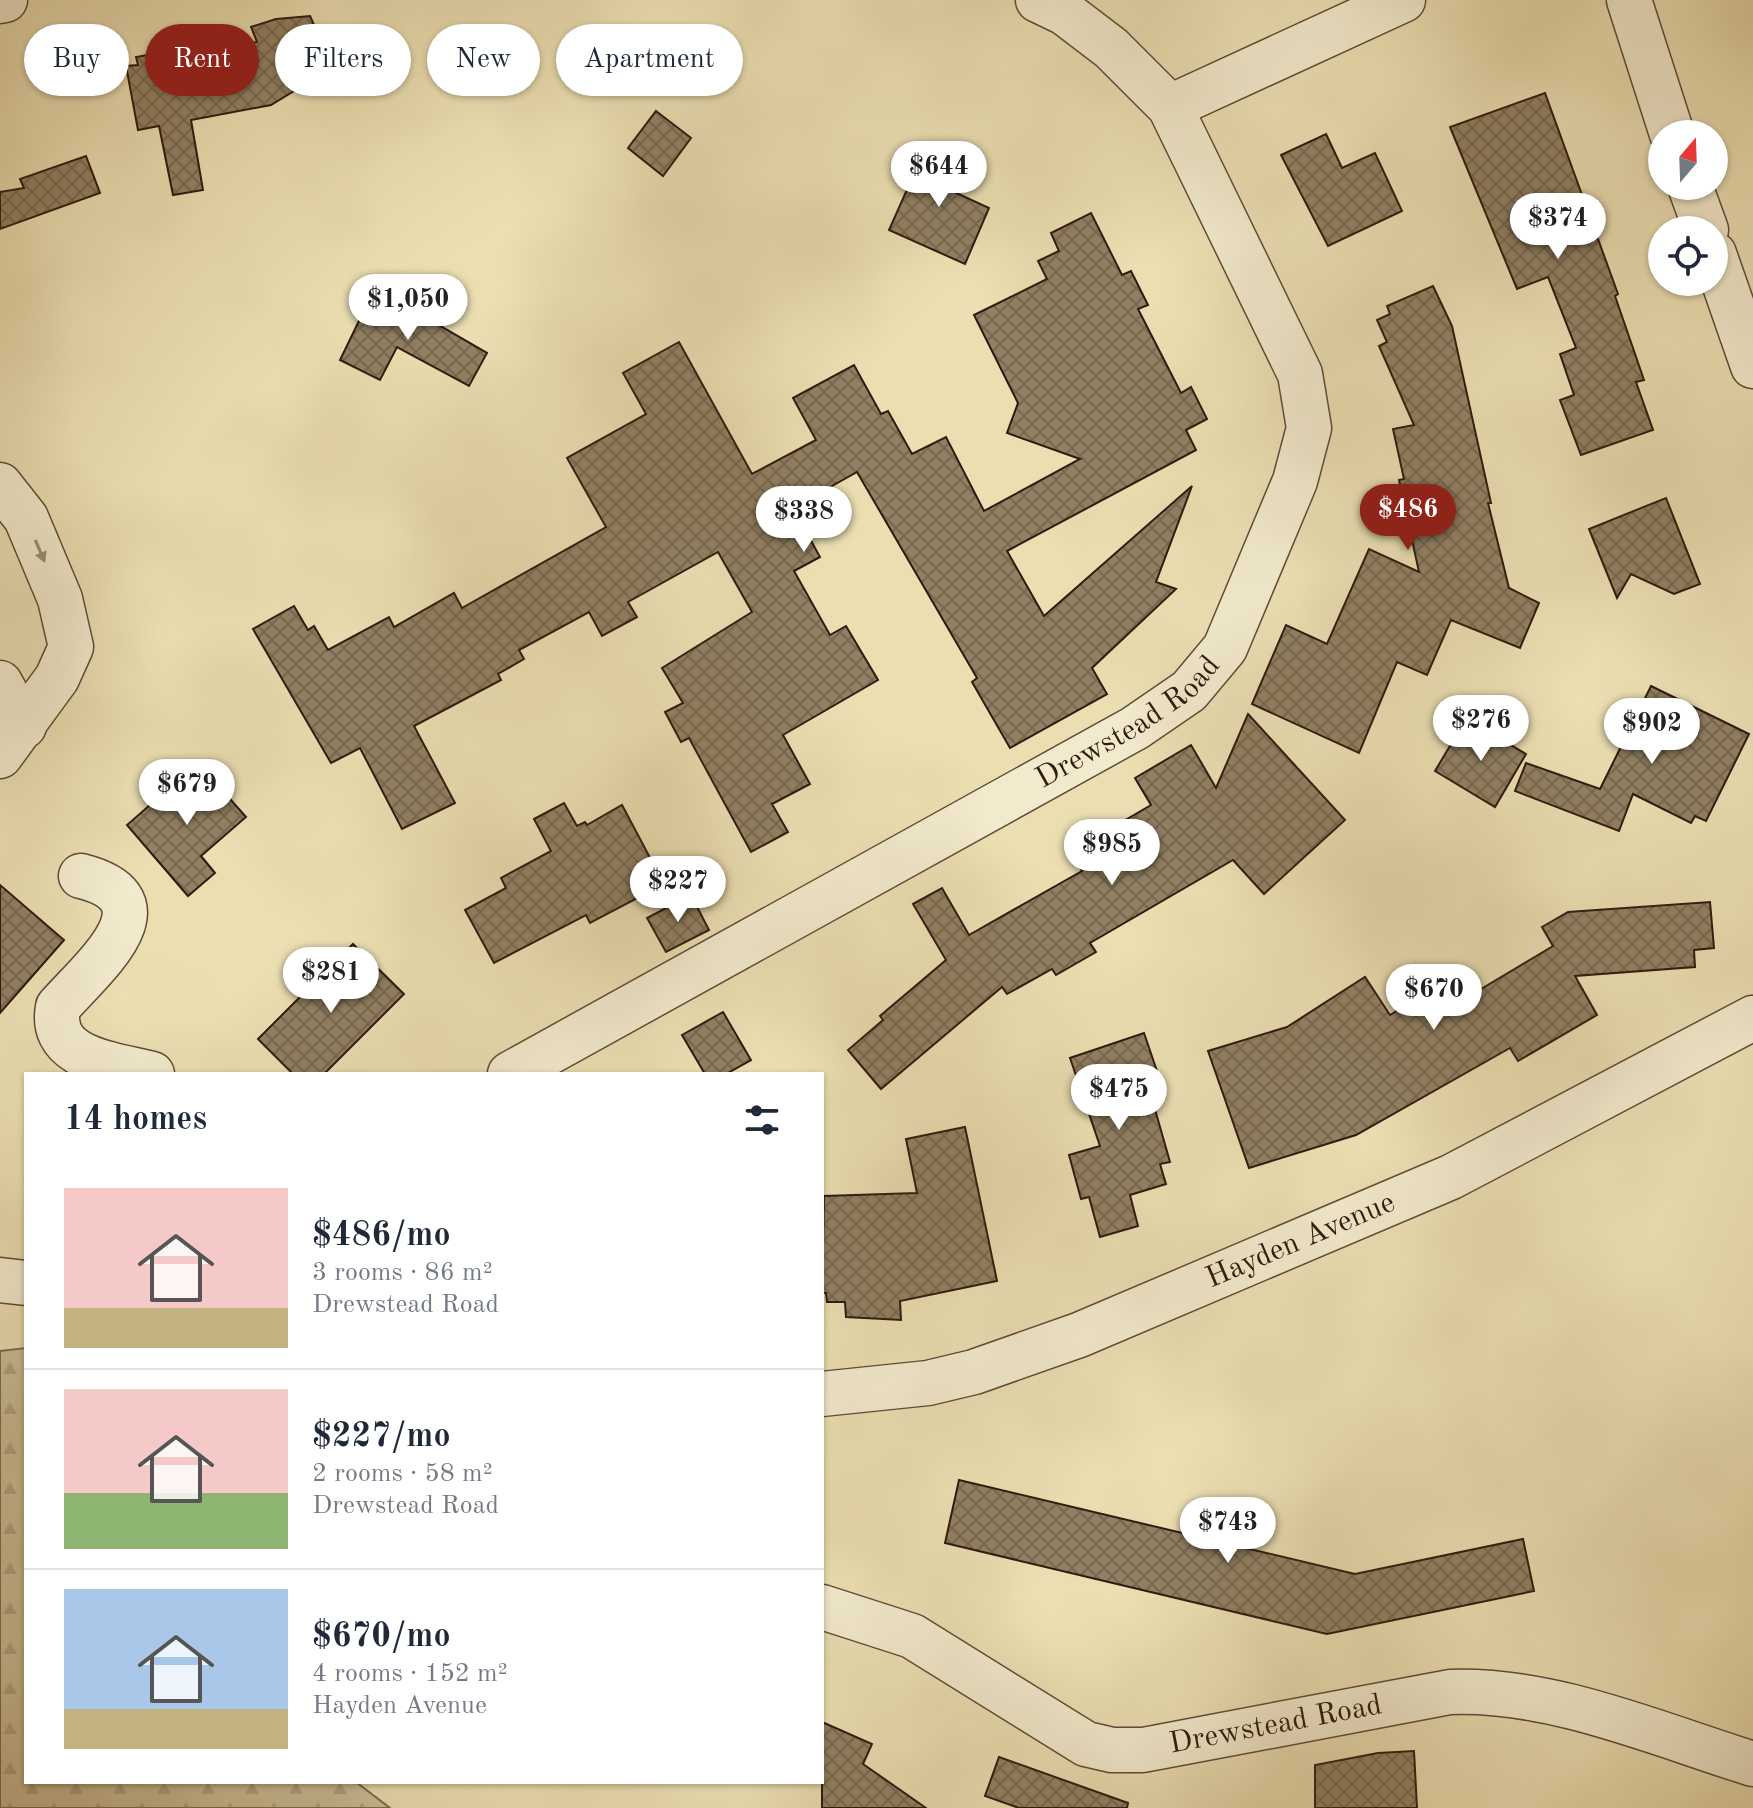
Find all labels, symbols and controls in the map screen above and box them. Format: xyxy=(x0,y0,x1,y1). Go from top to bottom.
chip: Buy xyxy=(24,24,129,96)
chip: Rent xyxy=(145,24,259,96)
chip: Filters xyxy=(275,24,411,96)
chip: New xyxy=(427,24,540,96)
chip: Apartment xyxy=(556,24,743,96)
north arrow xyxy=(1648,120,1728,200)
map controls xyxy=(1648,120,1728,296)
pin: $644 xyxy=(892,141,986,209)
text: $644 xyxy=(909,154,969,180)
pin: $374 xyxy=(1511,193,1605,261)
text: $374 xyxy=(1528,206,1588,232)
button: locate xyxy=(1648,216,1728,296)
pin: $1,050 xyxy=(343,274,473,342)
text: $1,050 xyxy=(367,287,449,313)
pin: $486 xyxy=(1361,484,1455,552)
pin: $338 xyxy=(757,486,851,554)
text: $486 xyxy=(1378,497,1438,523)
text: $338 xyxy=(774,499,834,525)
one-way arrow xyxy=(34,539,47,563)
street label: Drewstead Road xyxy=(1031,651,1226,795)
pin: $276 xyxy=(1434,695,1528,763)
pin: $902 xyxy=(1605,698,1699,766)
text: $276 xyxy=(1451,708,1511,734)
text: $902 xyxy=(1622,711,1682,737)
pin: $679 xyxy=(140,759,234,827)
text: $679 xyxy=(157,772,217,798)
pin: $985 xyxy=(1065,819,1159,887)
text: $985 xyxy=(1082,832,1142,858)
pin: $227 xyxy=(631,856,725,924)
text: $227 xyxy=(648,869,708,895)
pin: $281 xyxy=(284,947,378,1015)
text: $281 xyxy=(301,960,361,986)
pin: $670 xyxy=(1387,964,1481,1032)
text: $670 xyxy=(1404,977,1464,1003)
pin: $475 xyxy=(1072,1064,1166,1132)
text: $475 xyxy=(1089,1077,1149,1103)
icon: filters xyxy=(740,1098,784,1142)
text: 14 homes xyxy=(64,1103,207,1137)
street label: Hayden Avenue xyxy=(1202,1188,1399,1294)
text: $486/mo xyxy=(312,1219,451,1253)
icon: home xyxy=(128,1220,224,1316)
text: 3 rooms · 86 m² xyxy=(312,1260,493,1286)
text: Drewstead Road xyxy=(312,1292,499,1318)
text: $227/mo xyxy=(312,1420,451,1454)
icon: home xyxy=(128,1421,224,1517)
text: 2 rooms · 58 m² xyxy=(312,1461,493,1487)
text: Drewstead Road xyxy=(312,1493,499,1519)
pin: $743 xyxy=(1181,1497,1275,1565)
text: $743 xyxy=(1198,1510,1258,1536)
text: $670/mo xyxy=(312,1620,451,1654)
icon: home xyxy=(128,1621,224,1717)
text: 4 rooms · 152 m² xyxy=(312,1661,508,1687)
street label: Drewstead Road xyxy=(1167,1690,1384,1760)
text: Hayden Avenue xyxy=(312,1693,487,1719)

